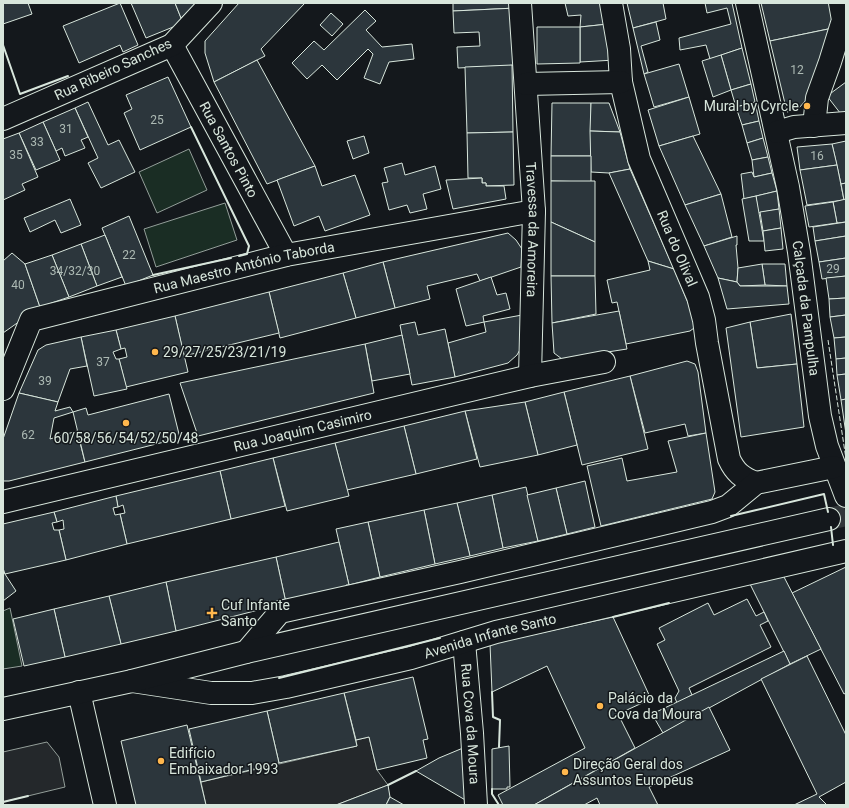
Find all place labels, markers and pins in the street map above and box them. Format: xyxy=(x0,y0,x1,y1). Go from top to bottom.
place label: Mural by Cyrcle xyxy=(704,98,799,114)
marker: Mural by Cyrcle xyxy=(802,101,812,111)
place label: 29/27/25/23/21/19 xyxy=(163,344,286,360)
marker: 29/27/25/23/21/19 xyxy=(150,347,160,357)
marker: 60/58/56/54/52/50/48 xyxy=(121,418,131,428)
place label: 60/58/56/54/52/50/48 xyxy=(54,430,199,446)
place label: Cuf Infante Santo xyxy=(221,597,290,629)
marker: Cuf Infante Santo xyxy=(206,607,218,619)
place label: Palácio da Cova da Moura xyxy=(608,690,702,722)
marker: Palácio da Cova da Moura xyxy=(595,701,605,711)
place label: Edifício Embaixador 1993 xyxy=(169,745,278,777)
marker: Edifício Embaixador 1993 xyxy=(156,756,166,766)
place label: Direção Geral dos Assuntos Europeus xyxy=(573,756,694,788)
marker: Direção Geral dos Assuntos Europeus xyxy=(560,767,570,777)

